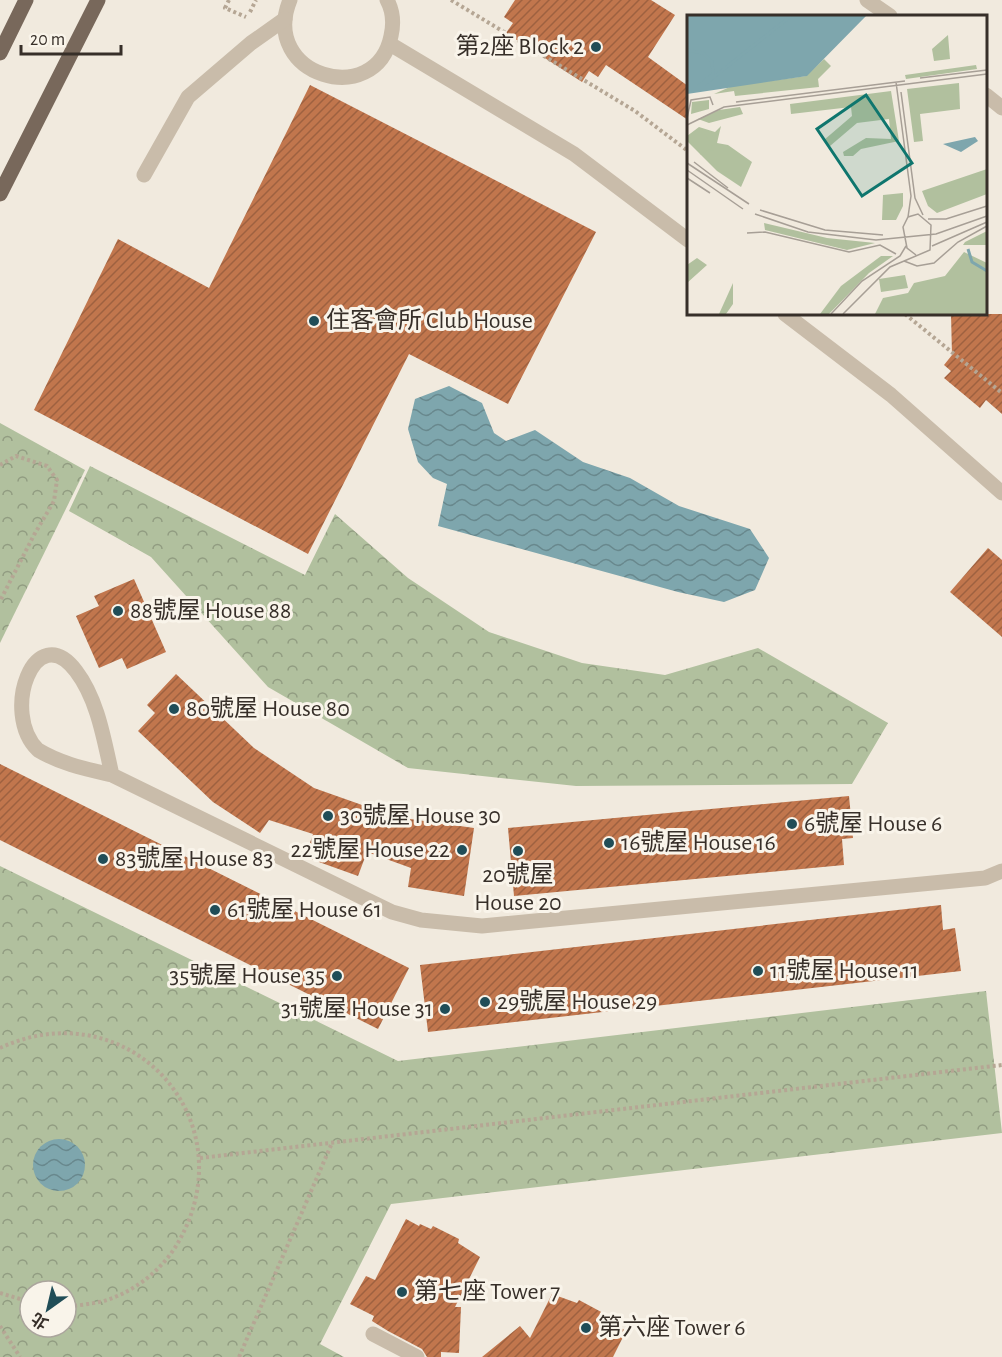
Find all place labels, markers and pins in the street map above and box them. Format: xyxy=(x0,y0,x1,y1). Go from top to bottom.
place label: 第2座 Block 2 xyxy=(455,33,584,59)
marker: 第2座 Block 2 xyxy=(589,40,603,54)
place label: 住客會所 Club House xyxy=(326,307,533,333)
marker: 住客會所 Club House xyxy=(307,314,321,328)
place label: 88號屋 House 88 xyxy=(130,597,291,623)
marker: 88號屋 House 88 xyxy=(111,604,125,618)
place label: 80號屋 House 80 xyxy=(186,695,350,721)
marker: 80號屋 House 80 xyxy=(167,702,181,716)
place label: 30號屋 House 30 xyxy=(340,802,501,828)
marker: 30號屋 House 30 xyxy=(321,809,335,823)
place label: 6號屋 House 6 xyxy=(804,810,942,836)
marker: 6號屋 House 6 xyxy=(785,817,799,831)
place label: 16號屋 House 16 xyxy=(621,829,776,855)
place label: 22號屋 House 22 xyxy=(290,836,450,862)
marker: 16號屋 House 16 xyxy=(602,836,616,850)
marker: 22號屋 House 22 xyxy=(455,843,469,857)
marker: 20號屋 House 20 xyxy=(511,844,525,858)
place label: 83號屋 House 83 xyxy=(115,845,273,871)
marker: 83號屋 House 83 xyxy=(96,852,110,866)
place label: 20號屋 House 20 xyxy=(474,861,562,915)
place label: 61號屋 House 61 xyxy=(227,896,382,922)
marker: 61號屋 House 61 xyxy=(208,903,222,917)
place label: 11號屋 House 11 xyxy=(770,957,919,983)
place label: 35號屋 House 35 xyxy=(169,962,325,988)
marker: 11號屋 House 11 xyxy=(751,964,765,978)
marker: 35號屋 House 35 xyxy=(330,969,344,983)
place label: 29號屋 House 29 xyxy=(497,988,657,1014)
place label: 31號屋 House 31 xyxy=(281,995,433,1021)
marker: 29號屋 House 29 xyxy=(478,995,492,1009)
marker: 31號屋 House 31 xyxy=(438,1002,452,1016)
place label: 第七座 Tower 7 xyxy=(414,1278,560,1304)
marker: 第七座 Tower 7 xyxy=(395,1285,409,1299)
place label: 第六座 Tower 6 xyxy=(598,1314,745,1340)
marker: 第六座 Tower 6 xyxy=(579,1321,593,1335)

